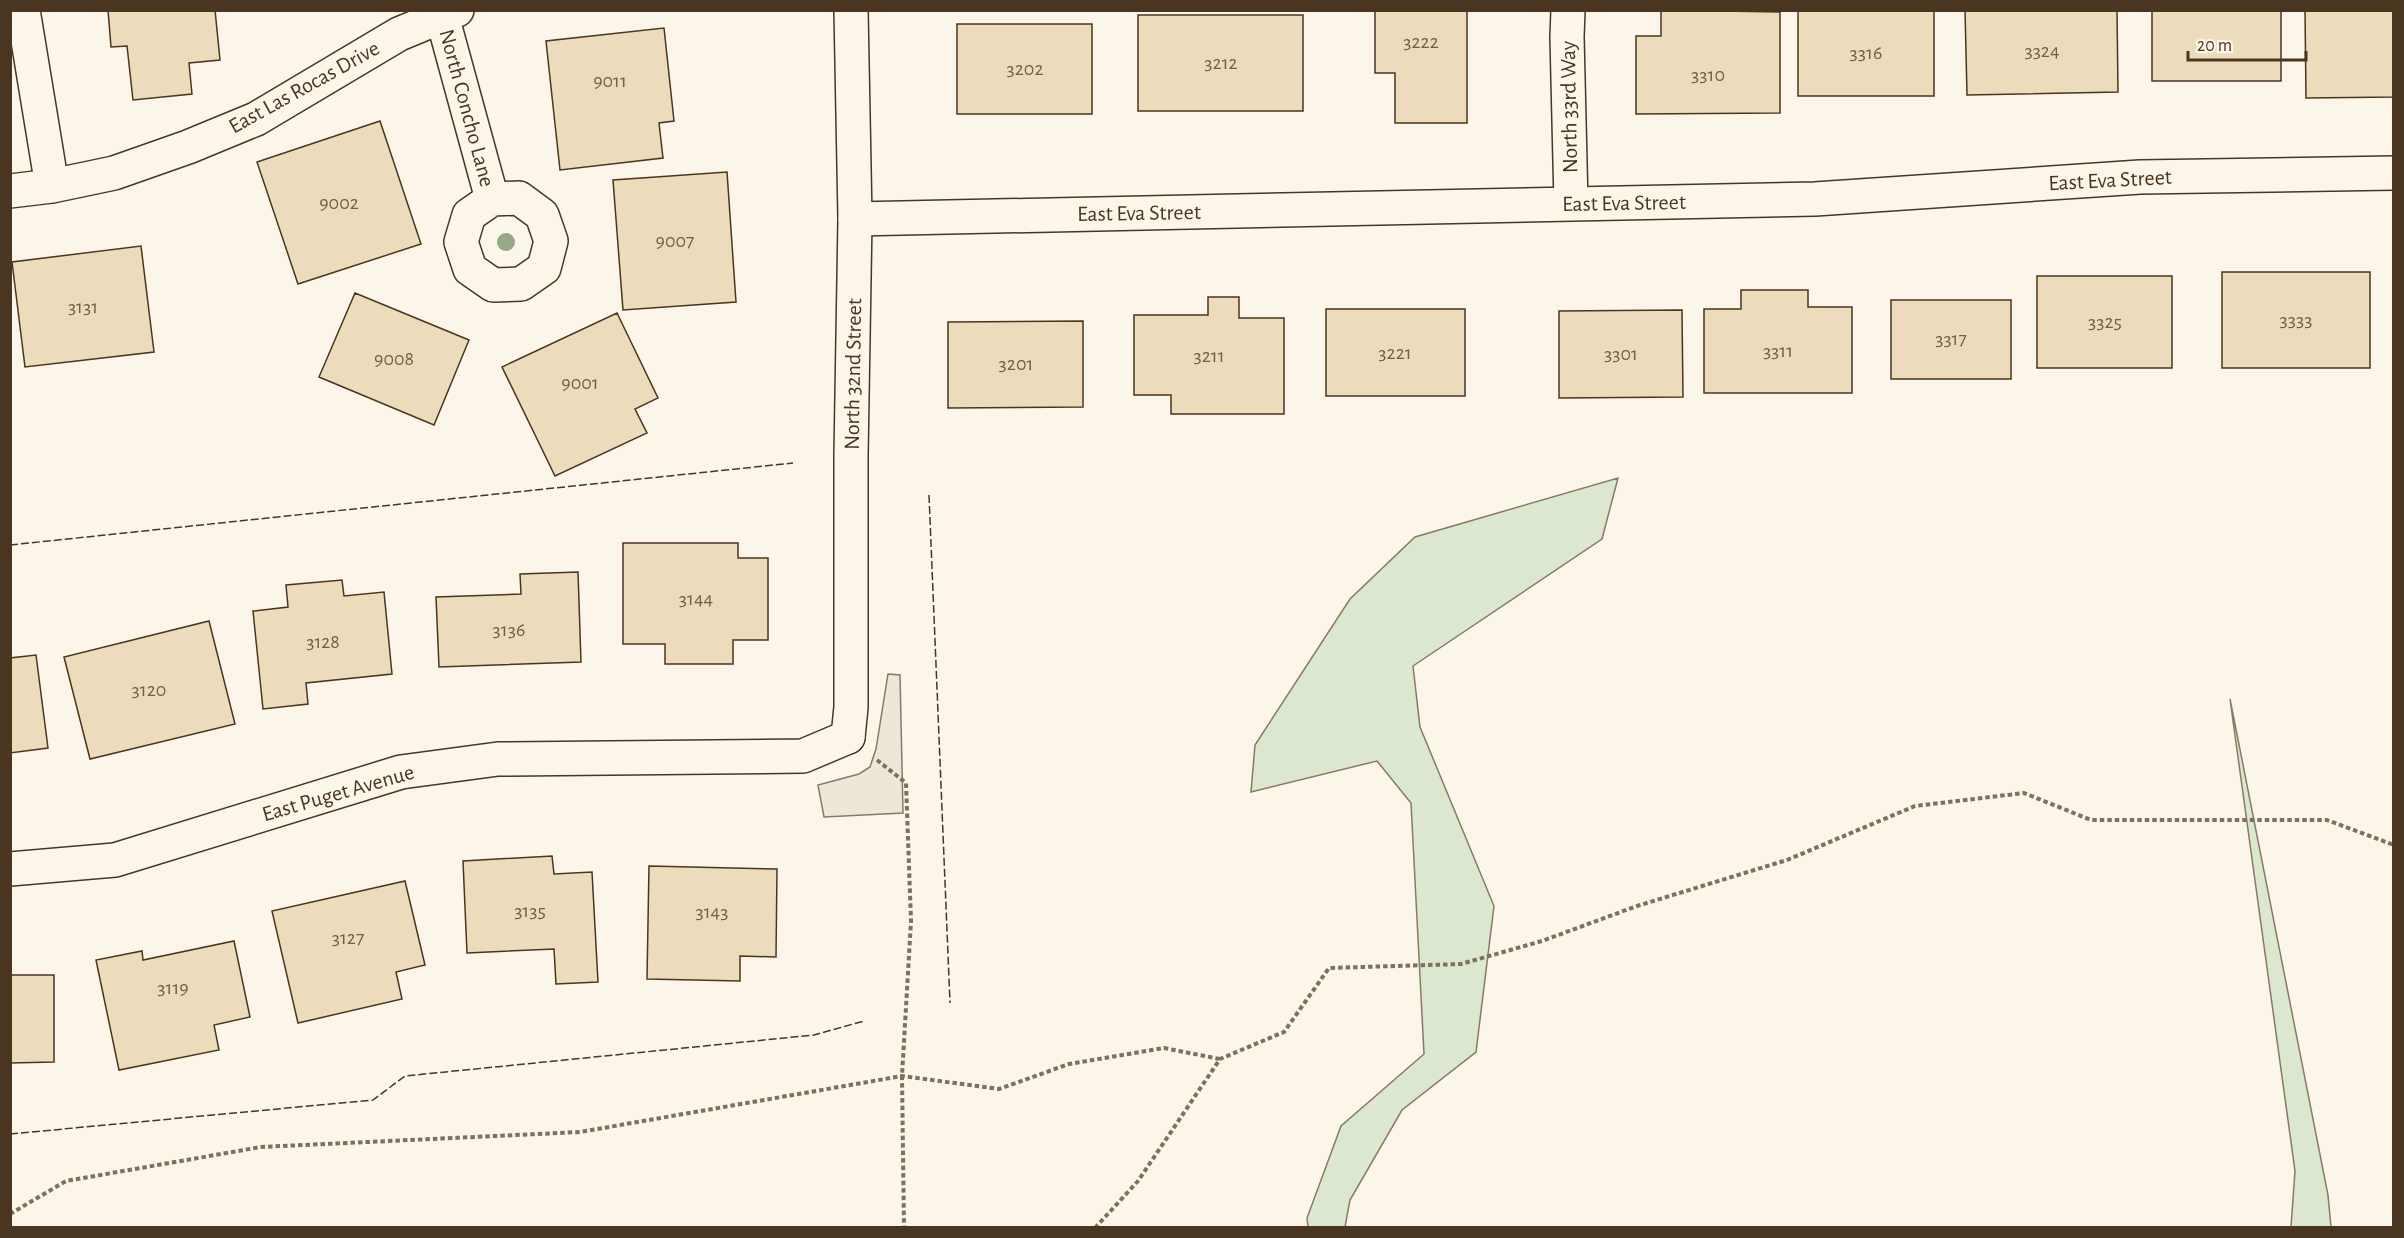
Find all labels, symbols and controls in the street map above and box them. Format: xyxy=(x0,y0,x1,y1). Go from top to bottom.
scale bar xyxy=(2188,24,2306,62)
street label: North Concho Lane xyxy=(435,27,499,189)
house number: 3222 xyxy=(1403,32,1439,52)
street label: East Las Rocas Drive xyxy=(225,37,383,137)
text: 20 m xyxy=(2197,37,2232,55)
street label: North 33rd Way xyxy=(1557,40,1581,173)
house number: 3324 xyxy=(2024,41,2060,61)
house number: 3316 xyxy=(1850,43,1882,63)
house number: 3212 xyxy=(1204,53,1238,73)
house number: 3202 xyxy=(1007,59,1044,79)
house number: 3310 xyxy=(1691,65,1725,85)
house number: 9011 xyxy=(593,71,627,91)
street label: East Eva Street xyxy=(2048,166,2172,194)
street label: East Eva Street xyxy=(1562,191,1686,215)
house number: 9002 xyxy=(319,193,359,213)
street label: East Eva Street xyxy=(1077,201,1201,225)
house number: 9007 xyxy=(656,231,694,251)
house number: 3131 xyxy=(68,297,98,317)
street label: North 32nd Street xyxy=(841,298,865,450)
house number: 3333 xyxy=(2280,310,2312,330)
house number: 3325 xyxy=(2088,312,2122,332)
house number: 3317 xyxy=(1935,329,1967,349)
house number: 3311 xyxy=(1763,341,1793,361)
house number: 3221 xyxy=(1378,343,1412,363)
house number: 3301 xyxy=(1604,344,1638,364)
house number: 3211 xyxy=(1193,346,1225,366)
house number: 9008 xyxy=(374,349,414,369)
house number: 3201 xyxy=(999,354,1033,374)
house number: 9001 xyxy=(561,373,599,393)
house number: 3144 xyxy=(679,589,713,609)
house number: 3136 xyxy=(493,620,525,640)
house number: 3128 xyxy=(306,632,340,652)
house number: 3120 xyxy=(132,680,166,700)
street label: East Puget Avenue xyxy=(259,761,417,825)
house number: 3135 xyxy=(514,901,546,921)
house number: 3143 xyxy=(696,902,728,922)
house number: 3127 xyxy=(332,928,364,948)
house number: 3119 xyxy=(157,978,189,998)

